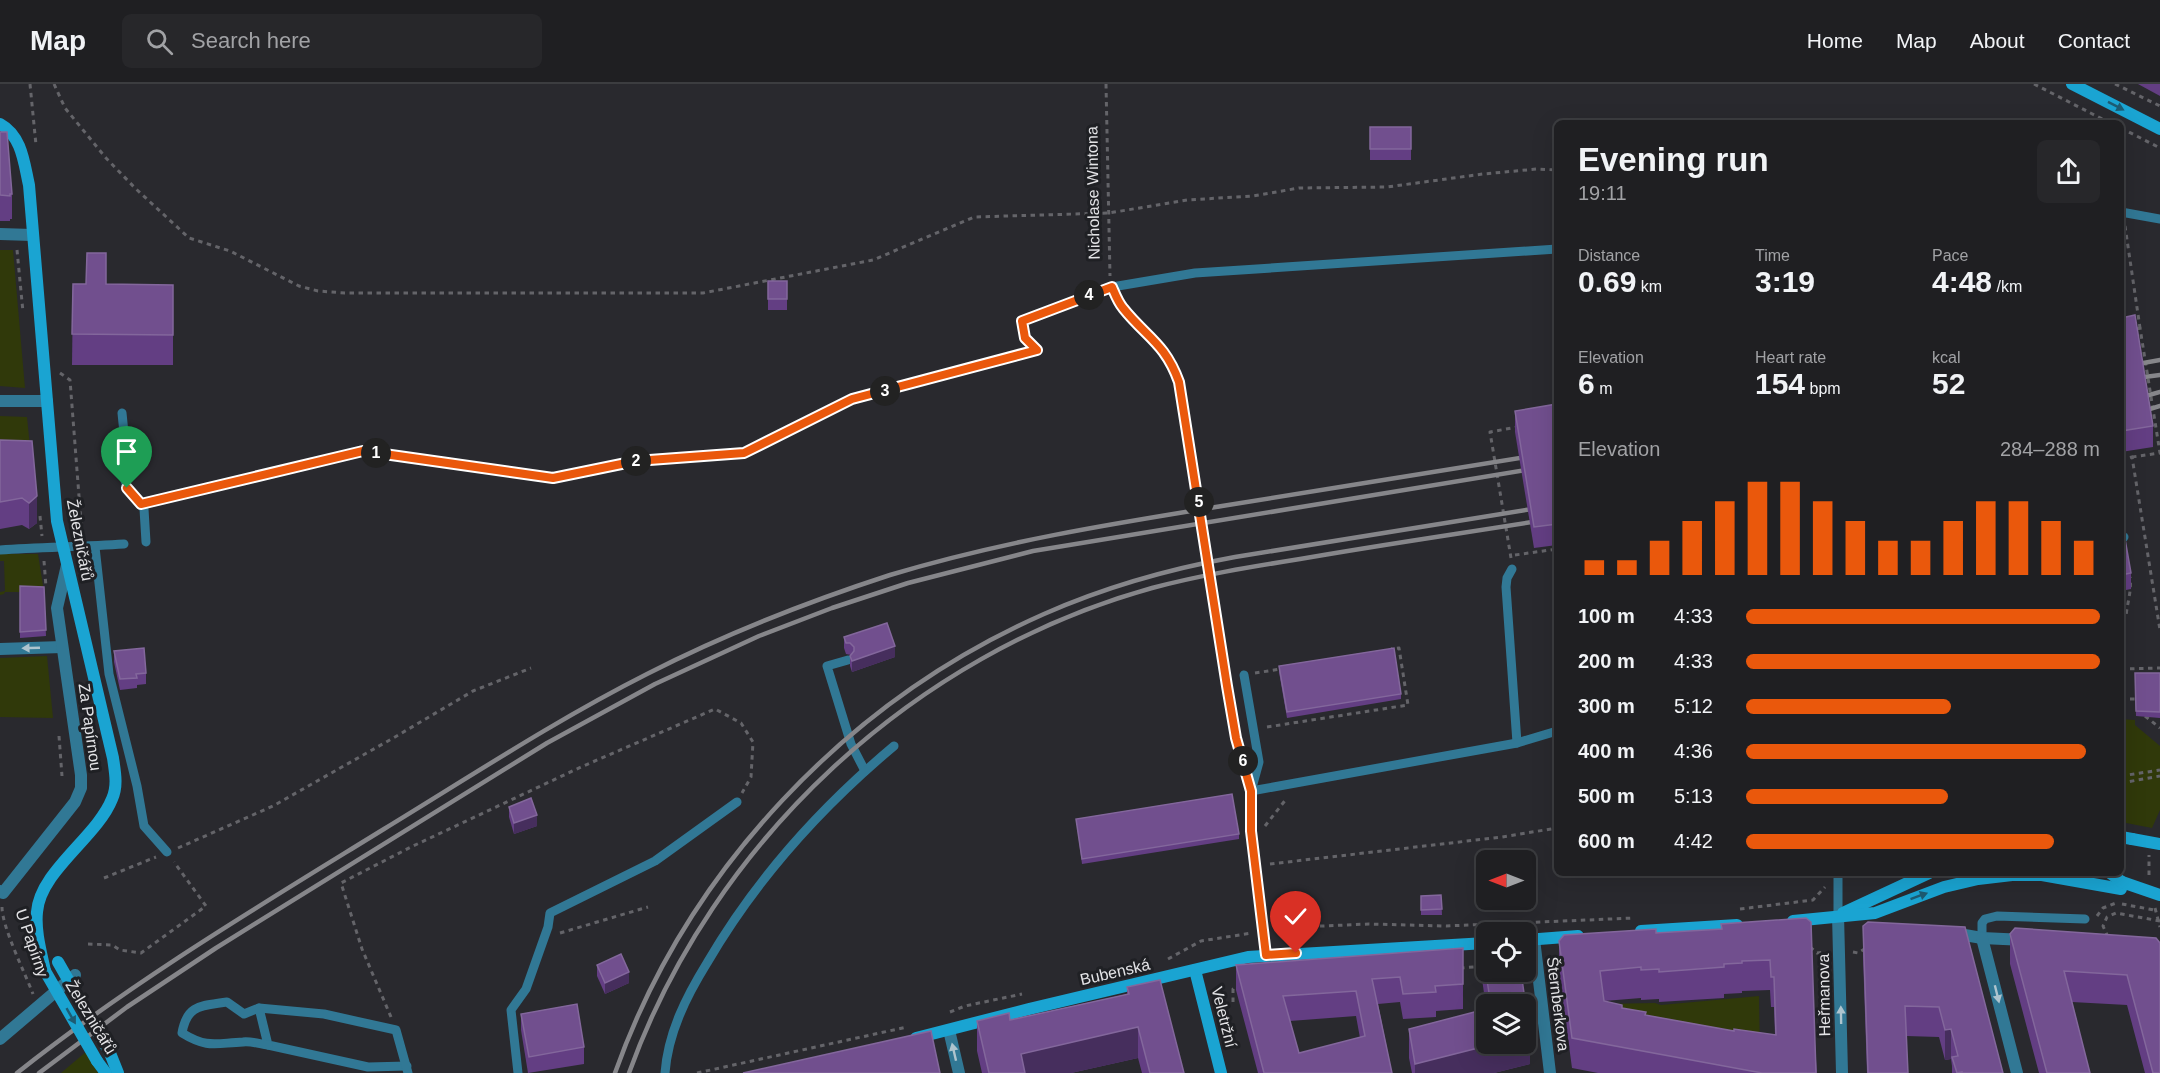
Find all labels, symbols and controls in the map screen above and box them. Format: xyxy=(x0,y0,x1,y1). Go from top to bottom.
search box xyxy=(122,14,542,68)
text: Map xyxy=(30,25,86,56)
icon: search xyxy=(143,25,176,58)
text: Search here xyxy=(191,28,311,53)
text: Home xyxy=(1807,29,1863,52)
text: Map xyxy=(1896,29,1937,52)
text: About xyxy=(1970,29,2025,52)
text: Contact xyxy=(2058,29,2130,52)
one-way arrow xyxy=(2108,102,2125,111)
street label: Nicholase Wintona xyxy=(1083,126,1103,260)
button: share xyxy=(2037,140,2100,203)
text: Evening run xyxy=(1578,141,1769,178)
text: 19:11 xyxy=(1578,182,1627,204)
text: Distance xyxy=(1578,247,1640,264)
text: Time xyxy=(1755,247,1790,264)
text: Pace xyxy=(1932,247,1968,264)
text: 0.69 xyxy=(1578,265,1636,298)
text: 3:19 xyxy=(1755,265,1815,298)
text: 4:48 xyxy=(1932,265,1992,298)
text: km xyxy=(1636,278,1662,295)
text: /km xyxy=(1992,278,2022,295)
pin: 4 xyxy=(1074,280,1104,310)
text: 4 xyxy=(1085,286,1093,303)
text: Elevation xyxy=(1578,349,1644,366)
text: Heart rate xyxy=(1755,349,1826,366)
text: kcal xyxy=(1932,349,1960,366)
text: 6 xyxy=(1578,367,1595,400)
text: 154 xyxy=(1755,367,1805,400)
text: 52 xyxy=(1932,367,1965,400)
pin: 3 xyxy=(870,376,900,406)
text: m xyxy=(1595,380,1612,397)
text: bpm xyxy=(1805,380,1841,397)
text: 3 xyxy=(881,382,889,399)
pin xyxy=(101,426,152,488)
icon: arrive xyxy=(110,435,143,468)
pin: 1 xyxy=(361,438,391,468)
text: Elevation xyxy=(1578,438,1660,460)
text: 284–288 m xyxy=(2000,438,2100,460)
text: 1 xyxy=(372,444,380,461)
pin: 2 xyxy=(621,446,651,476)
text: 2 xyxy=(632,452,640,469)
pin: 5 xyxy=(1184,487,1214,517)
text: 5 xyxy=(1195,493,1203,510)
street label: Železničářů xyxy=(64,498,97,582)
text: 100 m xyxy=(1578,605,1635,627)
text: 4:33 xyxy=(1674,605,1713,627)
one-way arrow xyxy=(22,643,41,652)
text: 200 m xyxy=(1578,650,1635,672)
text: 4:33 xyxy=(1674,650,1713,672)
street label: Za Papírnou xyxy=(75,682,105,772)
text: 300 m xyxy=(1578,695,1635,717)
text: 5:12 xyxy=(1674,695,1713,717)
text: 400 m xyxy=(1578,740,1635,762)
text: 4:36 xyxy=(1674,740,1713,762)
pin: 6 xyxy=(1228,746,1258,776)
text: 6 xyxy=(1239,752,1247,769)
text: 500 m xyxy=(1578,785,1635,807)
text: 5:13 xyxy=(1674,785,1713,807)
text: 600 m xyxy=(1578,830,1635,852)
text: 4:42 xyxy=(1674,830,1713,852)
north arrow xyxy=(1476,850,1536,910)
map controls xyxy=(1476,850,1536,1054)
pin xyxy=(1270,891,1321,953)
one-way arrow xyxy=(1910,891,1928,901)
icon: check xyxy=(1279,900,1312,933)
street label: U Papírny xyxy=(12,907,52,979)
button: locate xyxy=(1476,922,1536,982)
street label: Heřmanova xyxy=(1815,953,1833,1036)
street label: Bubenská xyxy=(1078,956,1152,988)
street label: Šternberkova xyxy=(1544,956,1573,1052)
street label: Železničářů xyxy=(62,977,120,1057)
street label: Veletržní xyxy=(1208,985,1240,1050)
one-way arrow xyxy=(1993,986,2002,1004)
button: layers xyxy=(1476,994,1536,1054)
one-way arrow xyxy=(1836,1005,1846,1024)
one-way arrow xyxy=(66,1008,76,1025)
one-way arrow xyxy=(949,1042,959,1061)

